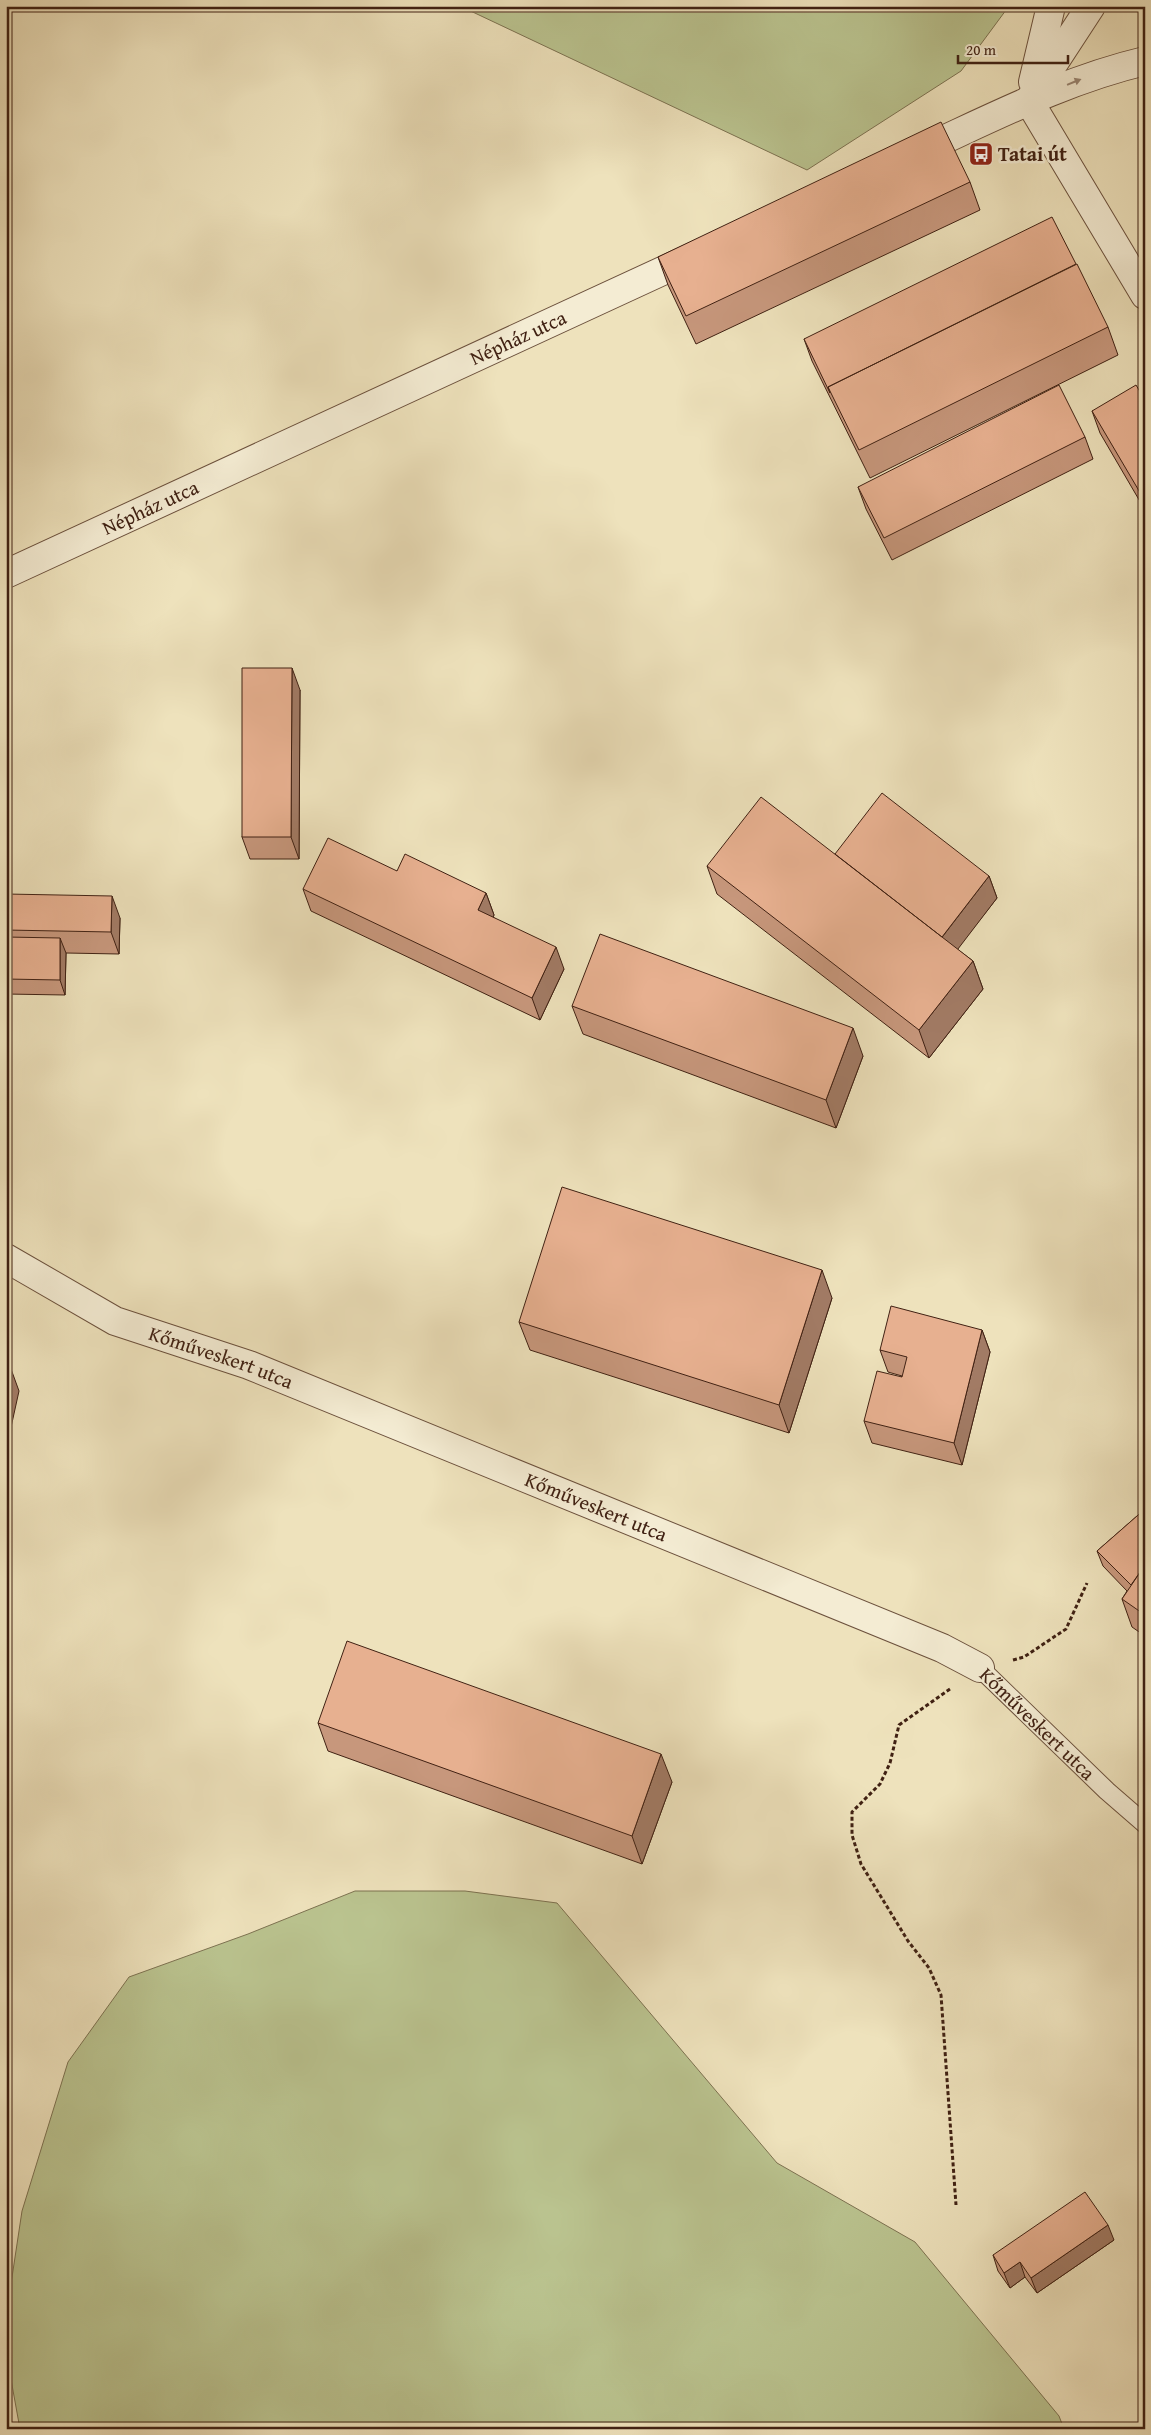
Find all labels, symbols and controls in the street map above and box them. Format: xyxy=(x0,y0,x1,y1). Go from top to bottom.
scale bar xyxy=(958,32,1068,64)
text: 20 m xyxy=(966,39,997,60)
one-way arrow xyxy=(1067,78,1081,86)
place label: Tatai út xyxy=(998,139,1067,168)
bus stop icon: Tatai út xyxy=(968,141,994,167)
street label: Népház utca xyxy=(465,302,571,372)
street label: Népház utca xyxy=(97,472,204,542)
street label: Kőműveskert utca xyxy=(145,1318,298,1396)
street label: Kőműveskert utca xyxy=(521,1464,672,1549)
street label: Kőműveskert utca xyxy=(973,1660,1103,1787)

